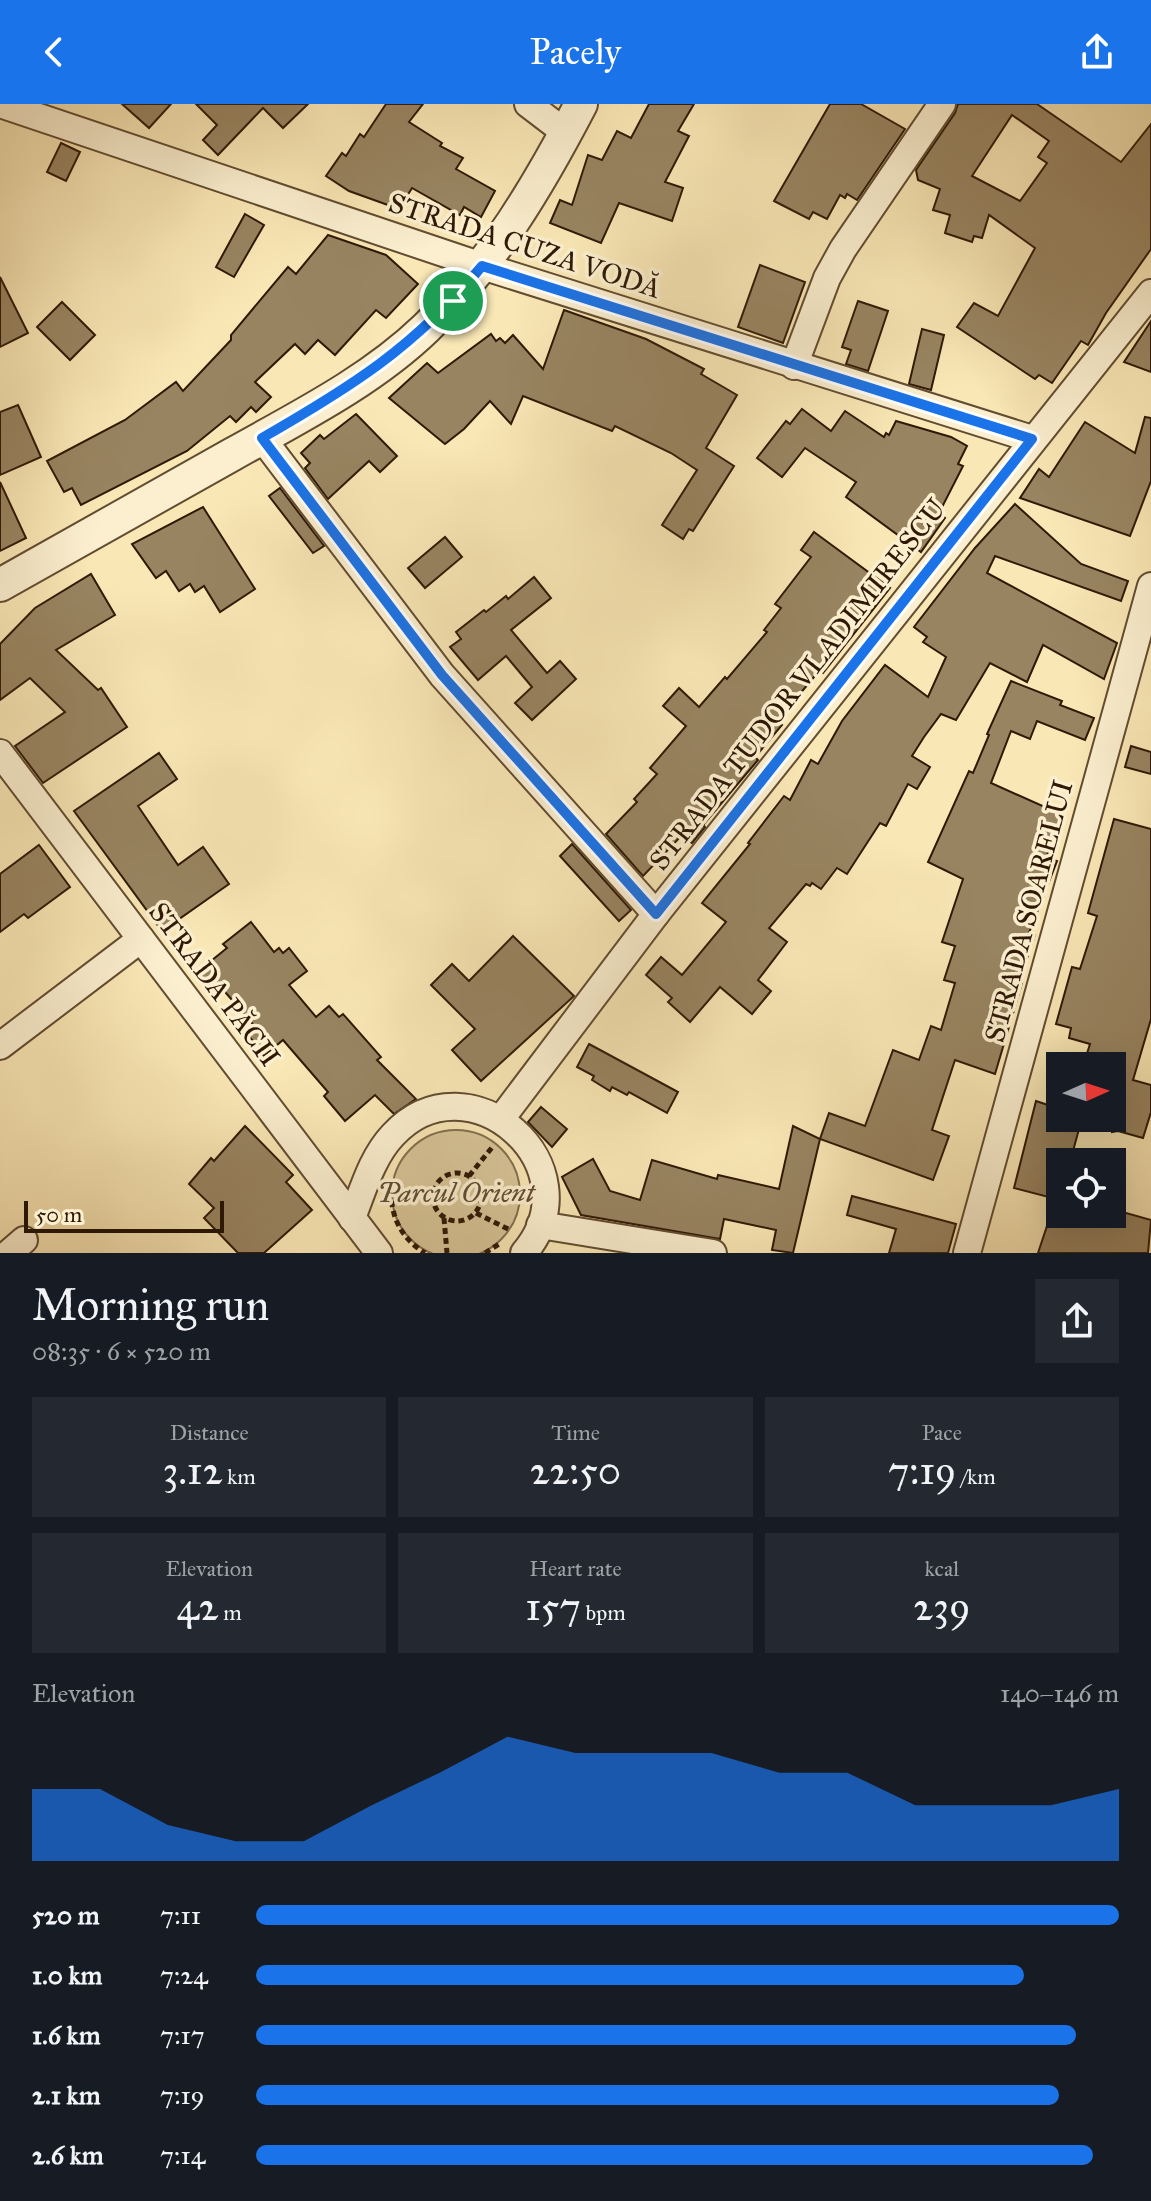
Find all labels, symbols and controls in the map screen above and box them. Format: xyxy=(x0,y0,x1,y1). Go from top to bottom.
icon: back xyxy=(32,30,76,74)
text: Pacely xyxy=(530,30,621,74)
icon: share xyxy=(1075,30,1119,74)
street label: STRADA CUZA VODĂ xyxy=(384,185,666,306)
pin xyxy=(419,267,487,335)
icon: arrive xyxy=(431,279,475,323)
street label: STRADA TUDOR VLADIMIRESCU xyxy=(641,491,954,877)
street label: STRADA SOARELUI xyxy=(977,776,1080,1046)
street label: STRADA PĂCII xyxy=(141,895,288,1073)
north arrow xyxy=(1046,1052,1126,1132)
map controls xyxy=(1046,1052,1126,1228)
button: locate xyxy=(1046,1148,1126,1228)
park label: Parcul Orient xyxy=(377,1175,537,1210)
scale bar xyxy=(24,1197,224,1233)
text: 50 m xyxy=(36,1201,82,1228)
text: Morning run xyxy=(32,1278,269,1332)
button: share xyxy=(1035,1279,1119,1363)
text: 08:35 · 6 × 520 m xyxy=(32,1335,211,1367)
text: Distance xyxy=(170,1419,249,1446)
text: Time xyxy=(551,1419,600,1446)
text: Pace xyxy=(922,1419,962,1446)
text: 3.12 xyxy=(163,1446,222,1495)
text: 22:50 xyxy=(530,1446,621,1495)
text: 7:19 xyxy=(888,1446,956,1495)
text: km xyxy=(222,1463,256,1490)
text: /km xyxy=(956,1463,996,1490)
text: Elevation xyxy=(165,1555,253,1582)
text: Heart rate xyxy=(529,1555,622,1582)
text: kcal xyxy=(925,1555,959,1582)
text: 42 xyxy=(177,1582,219,1631)
text: 157 xyxy=(525,1582,581,1631)
text: 239 xyxy=(913,1582,970,1631)
text: m xyxy=(219,1599,242,1626)
text: bpm xyxy=(581,1599,626,1626)
text: Elevation xyxy=(32,1677,135,1709)
text: 140–146 m xyxy=(1000,1677,1119,1709)
text: 520 m xyxy=(32,1899,100,1931)
text: 7:11 xyxy=(160,1899,201,1931)
text: 1.0 km xyxy=(32,1959,102,1991)
text: 7:24 xyxy=(160,1959,208,1991)
text: 1.6 km xyxy=(32,2019,101,2051)
text: 7:17 xyxy=(160,2019,205,2051)
text: 2.1 km xyxy=(32,2079,101,2111)
text: 7:19 xyxy=(160,2079,204,2111)
text: 2.6 km xyxy=(32,2139,104,2171)
text: 7:14 xyxy=(160,2139,205,2171)

